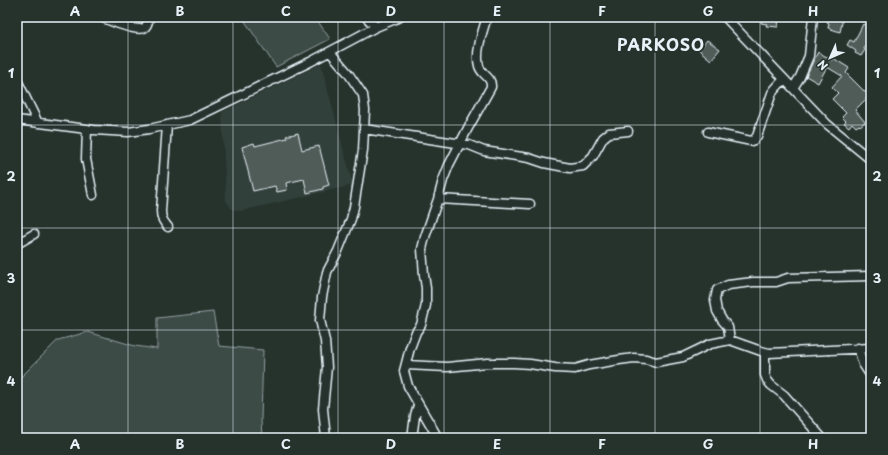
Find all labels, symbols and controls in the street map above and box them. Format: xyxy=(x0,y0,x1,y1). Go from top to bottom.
text: A xyxy=(70,1,80,20)
text: B xyxy=(176,1,185,20)
text: C xyxy=(281,1,291,20)
text: D xyxy=(386,1,396,20)
text: E xyxy=(493,1,501,20)
text: F xyxy=(598,1,606,20)
text: G xyxy=(703,1,713,20)
text: H xyxy=(808,1,818,20)
district label: PARKOSO xyxy=(617,32,705,56)
north arrow xyxy=(810,38,850,78)
text: N xyxy=(813,56,832,75)
text: 1 xyxy=(8,63,14,82)
text: 1 xyxy=(874,63,880,82)
text: 2 xyxy=(6,166,16,185)
text: 2 xyxy=(872,166,882,185)
text: 3 xyxy=(7,268,16,287)
text: 3 xyxy=(873,268,882,287)
text: 4 xyxy=(7,371,16,390)
text: 4 xyxy=(873,371,882,390)
text: A xyxy=(70,434,80,453)
text: B xyxy=(176,434,185,453)
text: C xyxy=(281,434,291,453)
text: D xyxy=(386,434,396,453)
text: E xyxy=(493,434,501,453)
text: F xyxy=(598,434,606,453)
text: G xyxy=(703,434,713,453)
text: H xyxy=(808,434,818,453)

